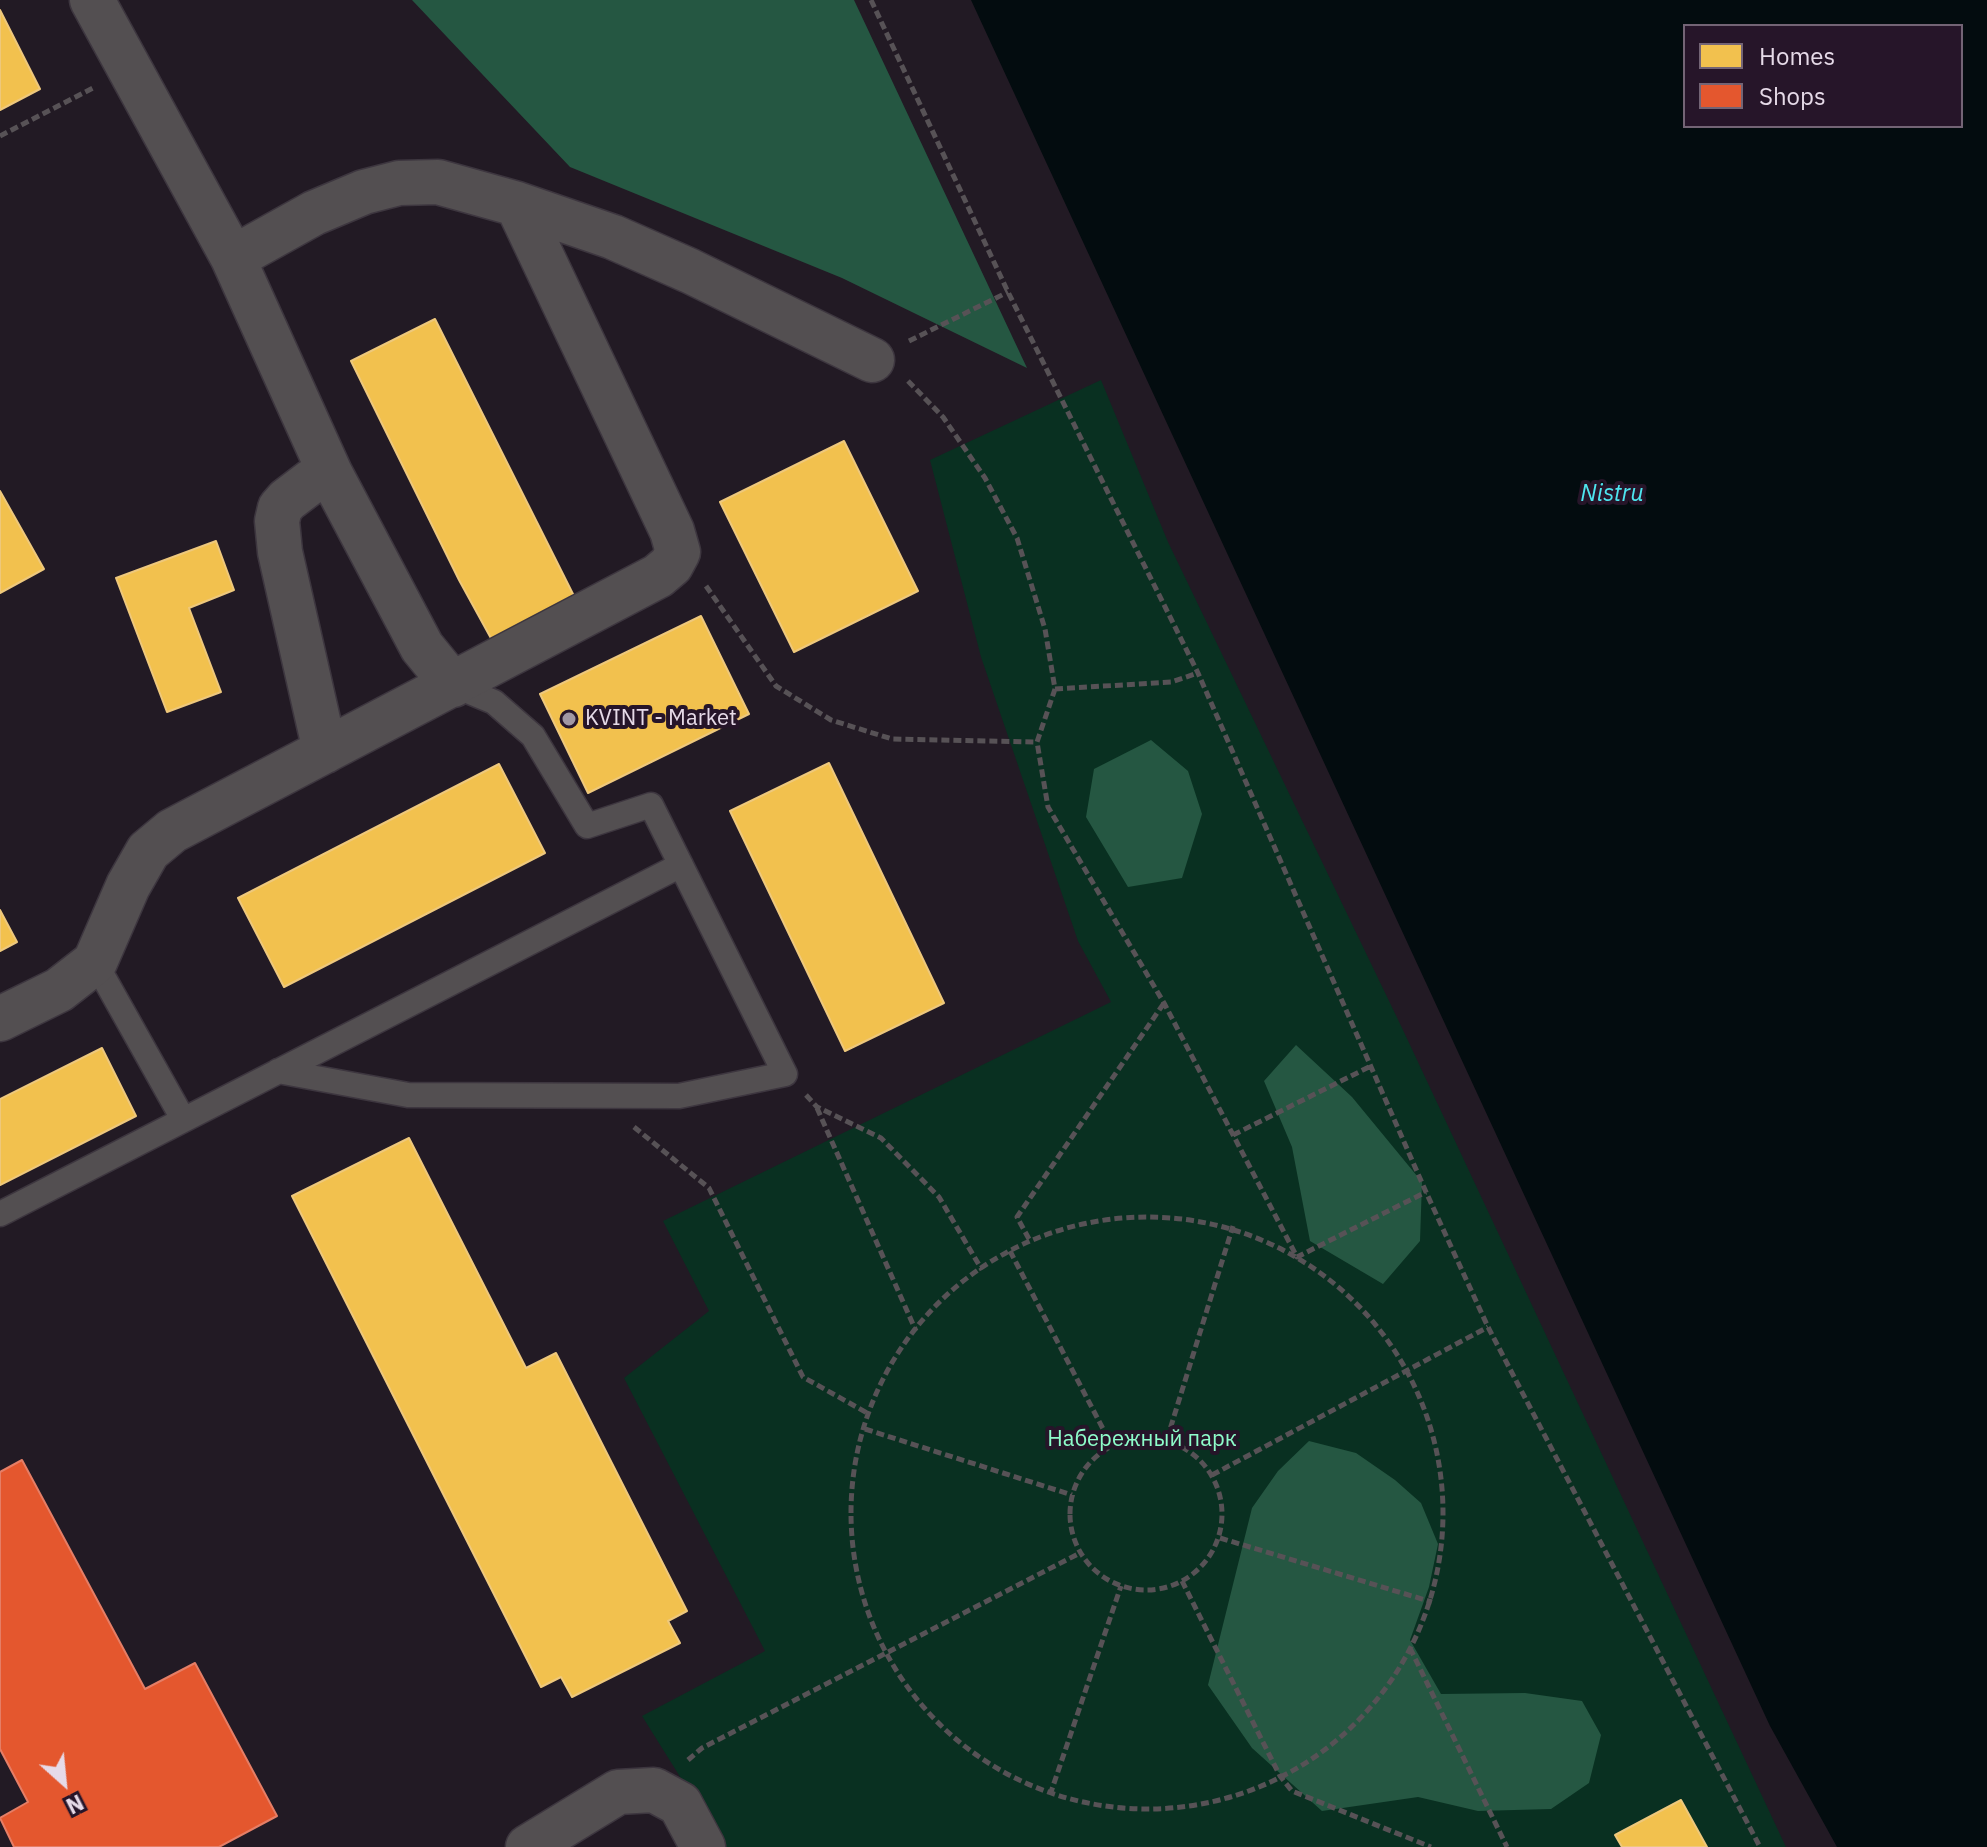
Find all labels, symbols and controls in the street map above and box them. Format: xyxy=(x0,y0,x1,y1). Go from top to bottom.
legend xyxy=(1683,24,1963,128)
text: Homes xyxy=(1759,40,1835,72)
text: Shops xyxy=(1759,80,1826,112)
water label: Nistru xyxy=(1580,480,1644,508)
place label: KVINT - Market xyxy=(585,706,737,732)
marker: KVINT - Market xyxy=(560,710,578,728)
park label: Набережный парк xyxy=(1047,1427,1237,1453)
north arrow xyxy=(24,1743,104,1823)
text: N xyxy=(61,1788,89,1821)

